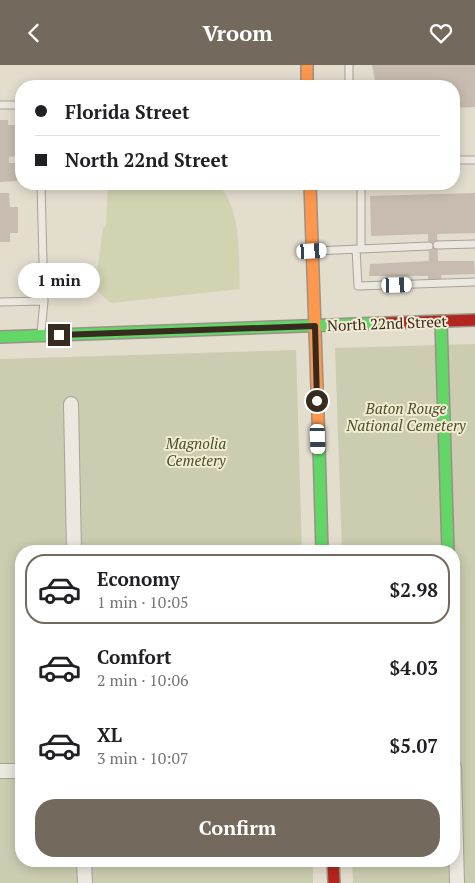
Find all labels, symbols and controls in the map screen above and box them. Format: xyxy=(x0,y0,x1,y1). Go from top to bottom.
text: Vroom xyxy=(202,18,273,47)
icon: back xyxy=(20,19,48,47)
icon: heart xyxy=(427,19,455,47)
text: Florida Street xyxy=(65,99,189,124)
text: North 22nd Street xyxy=(65,147,228,172)
car xyxy=(296,243,327,259)
callout: 1 min xyxy=(18,263,100,297)
text: 1 min xyxy=(37,269,81,291)
car xyxy=(381,277,412,293)
street label: North 22nd Street xyxy=(327,311,448,335)
route end xyxy=(48,324,70,346)
route start xyxy=(306,390,328,412)
park label: Baton Rouge National Cemetery xyxy=(345,398,467,435)
car xyxy=(309,424,326,454)
park label: Magnolia Cemetery xyxy=(165,433,227,470)
text: Economy xyxy=(97,566,180,591)
icon: car xyxy=(37,567,82,612)
text: $2.98 xyxy=(389,577,438,602)
text: 1 min · 10:05 xyxy=(97,591,189,613)
text: Comfort xyxy=(97,644,172,669)
icon: car xyxy=(37,645,82,690)
text: $4.03 xyxy=(389,655,438,680)
text: 2 min · 10:06 xyxy=(97,669,189,691)
text: XL xyxy=(97,722,122,747)
icon: car xyxy=(37,723,82,768)
text: $5.07 xyxy=(389,733,438,758)
text: 3 min · 10:07 xyxy=(97,747,189,769)
button: Confirm xyxy=(35,799,440,857)

